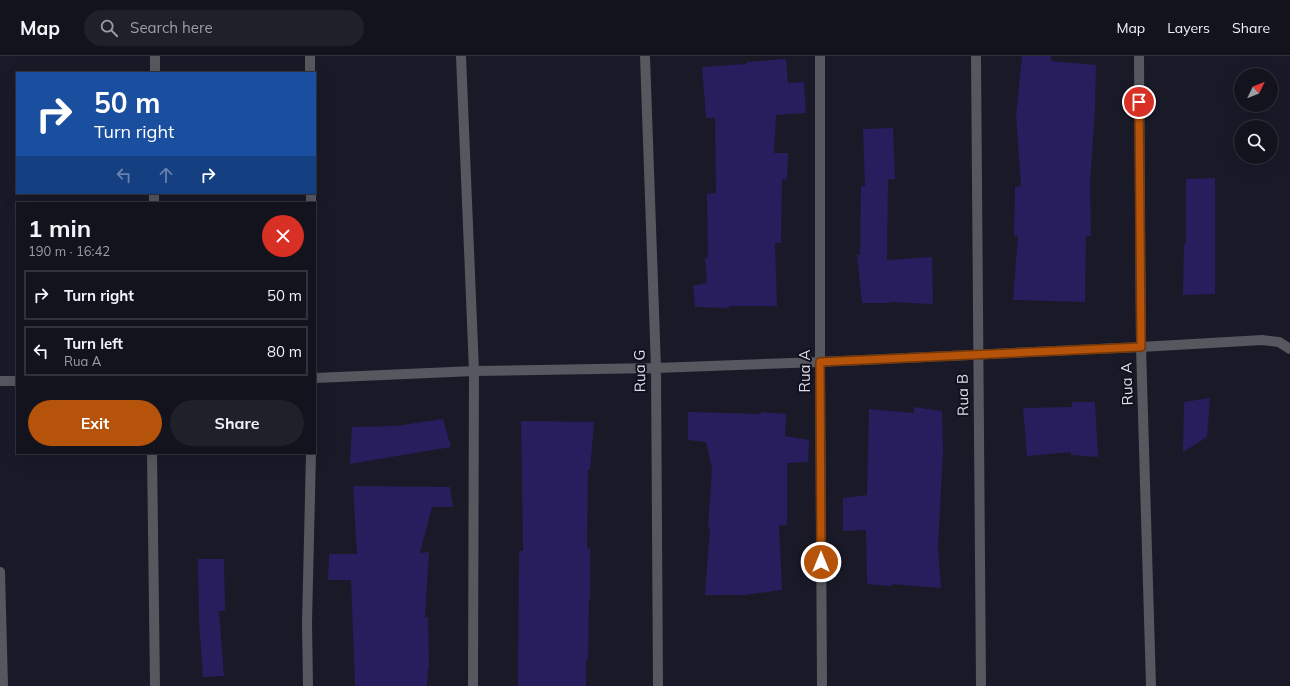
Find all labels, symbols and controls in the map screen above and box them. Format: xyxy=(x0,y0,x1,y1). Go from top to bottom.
search box xyxy=(84,10,364,46)
text: Map xyxy=(20,16,60,40)
icon: search xyxy=(98,17,120,39)
text: Search here xyxy=(130,18,213,37)
text: Map xyxy=(1116,19,1145,37)
text: Layers xyxy=(1167,19,1210,37)
text: Share xyxy=(1232,19,1270,37)
north arrow xyxy=(1234,68,1278,112)
map controls xyxy=(1234,68,1278,164)
text: 50 m xyxy=(94,85,160,120)
pin xyxy=(1122,85,1156,119)
icon: right xyxy=(28,88,80,140)
icon: arrive xyxy=(1128,91,1150,113)
text: Turn right xyxy=(94,120,174,143)
button: search xyxy=(1234,120,1278,164)
icon: left xyxy=(113,164,135,186)
icon: ahead xyxy=(155,164,177,186)
icon: right xyxy=(197,164,219,186)
text: 1 min xyxy=(28,213,91,243)
button: close xyxy=(262,215,304,257)
text: 190 m · 16:42 xyxy=(28,243,110,259)
icon: right xyxy=(30,284,52,306)
text: Turn right xyxy=(64,286,134,305)
text: 50 m xyxy=(267,286,302,305)
text: Turn left xyxy=(64,334,123,353)
icon: left xyxy=(30,340,52,362)
text: 80 m xyxy=(267,342,302,361)
street label: Rua G xyxy=(630,349,649,393)
street label: Rua A xyxy=(795,350,814,392)
text: Rua A xyxy=(64,353,101,369)
street label: Rua A xyxy=(1116,362,1137,406)
street label: Rua B xyxy=(953,374,972,416)
button: Exit xyxy=(28,400,162,446)
button: Share xyxy=(170,400,304,446)
position arrow xyxy=(800,541,842,583)

